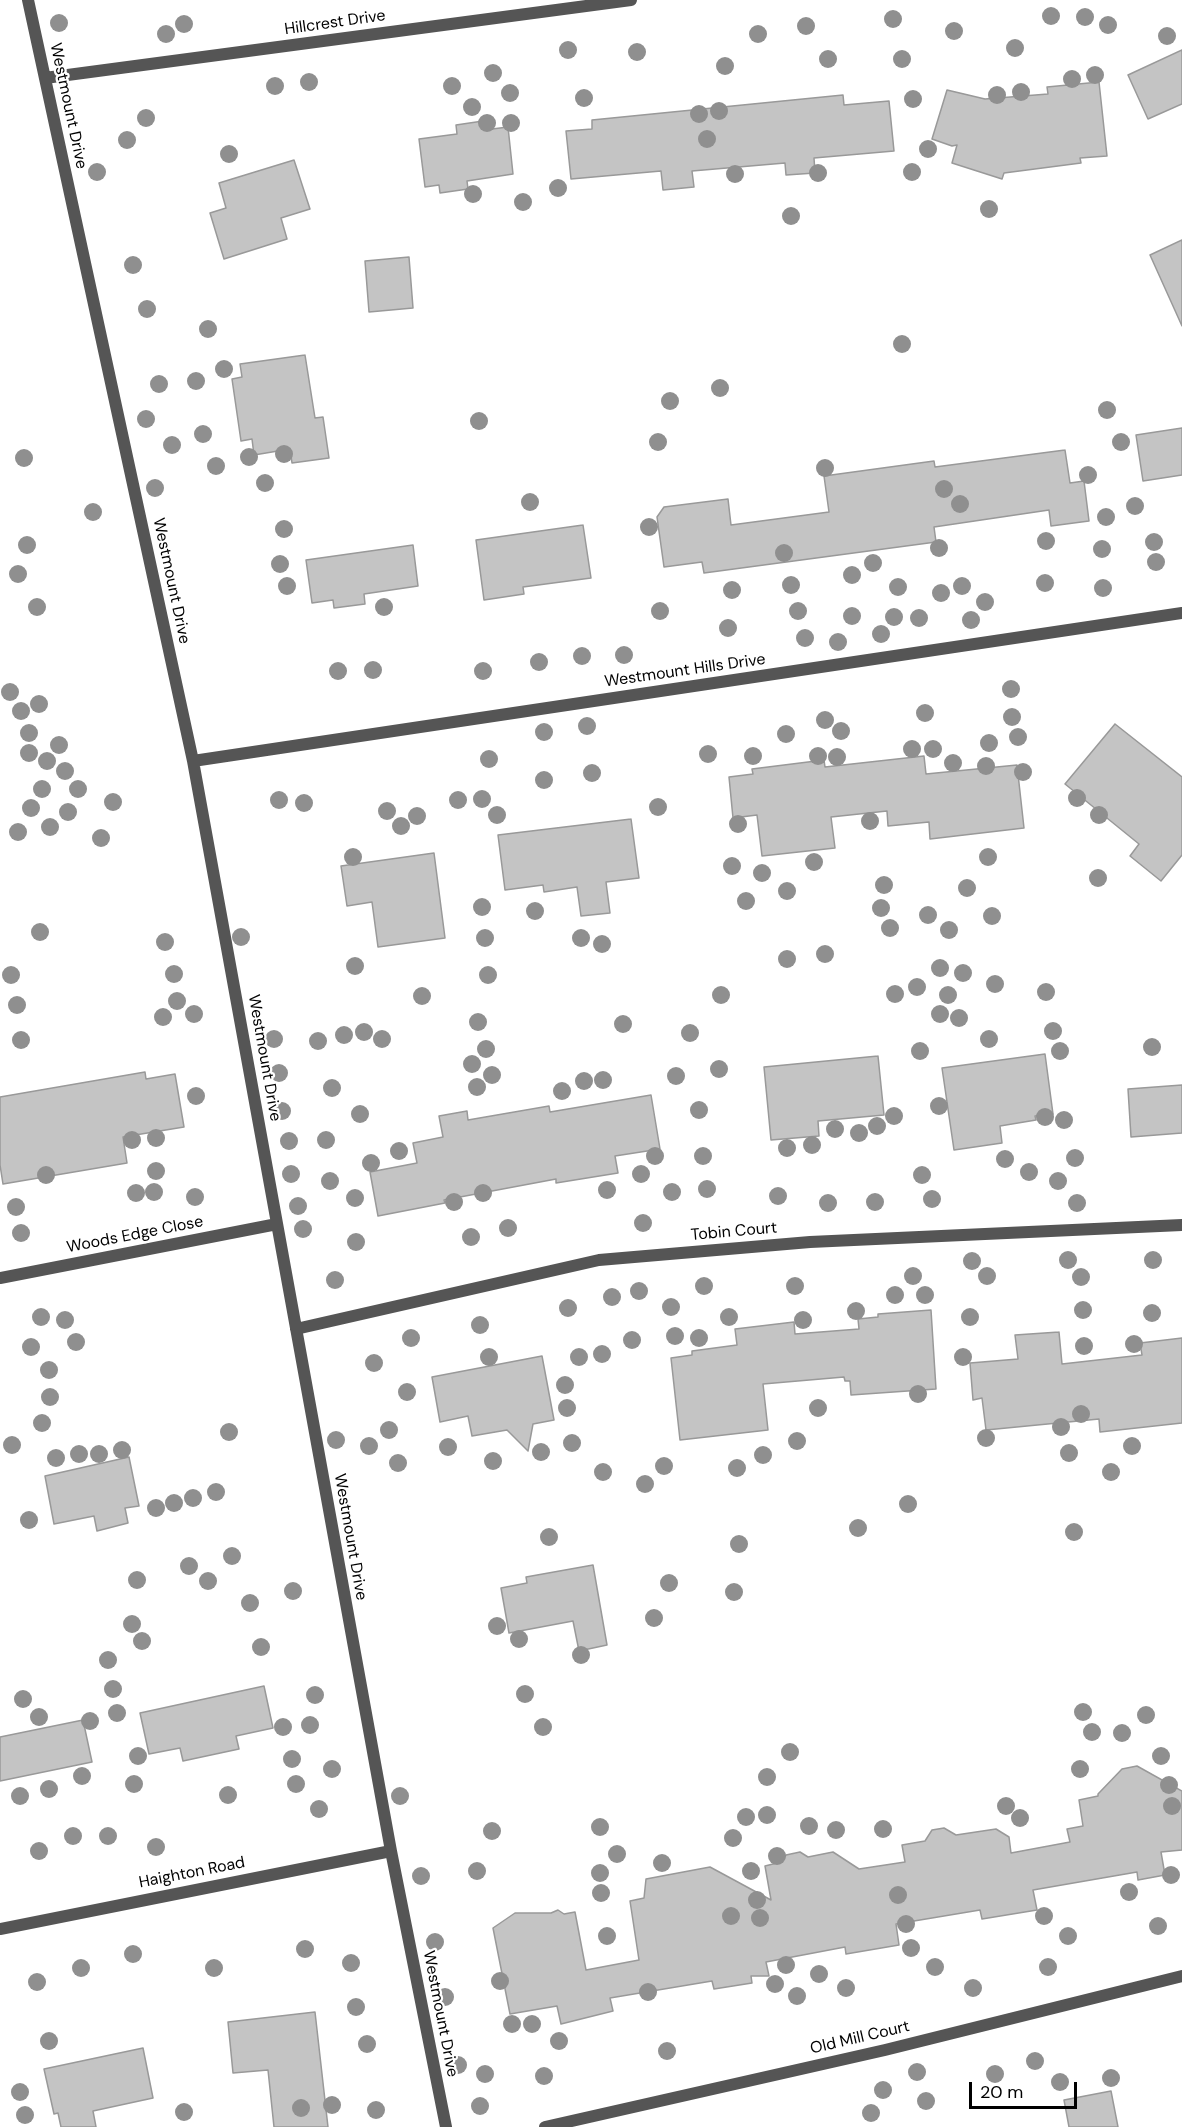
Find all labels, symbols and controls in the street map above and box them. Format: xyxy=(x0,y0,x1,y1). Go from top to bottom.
street label: Hillcrest Drive xyxy=(283,6,387,40)
street label: Westmount Drive xyxy=(45,41,91,171)
street label: Westmount Drive xyxy=(148,516,194,646)
street label: Westmount Hills Drive xyxy=(603,650,767,692)
street label: Westmount Drive xyxy=(243,993,285,1123)
street label: Woods Edge Close xyxy=(65,1212,205,1258)
street label: Tobin Court xyxy=(690,1219,778,1245)
street label: Westmount Drive xyxy=(329,1472,371,1602)
street label: Haighton Road xyxy=(137,1853,247,1893)
street label: Westmount Drive xyxy=(418,1949,462,2079)
street label: Old Mill Court xyxy=(809,2017,911,2059)
scale bar xyxy=(972,2070,1080,2108)
text: 20 m xyxy=(980,2080,1023,2104)

